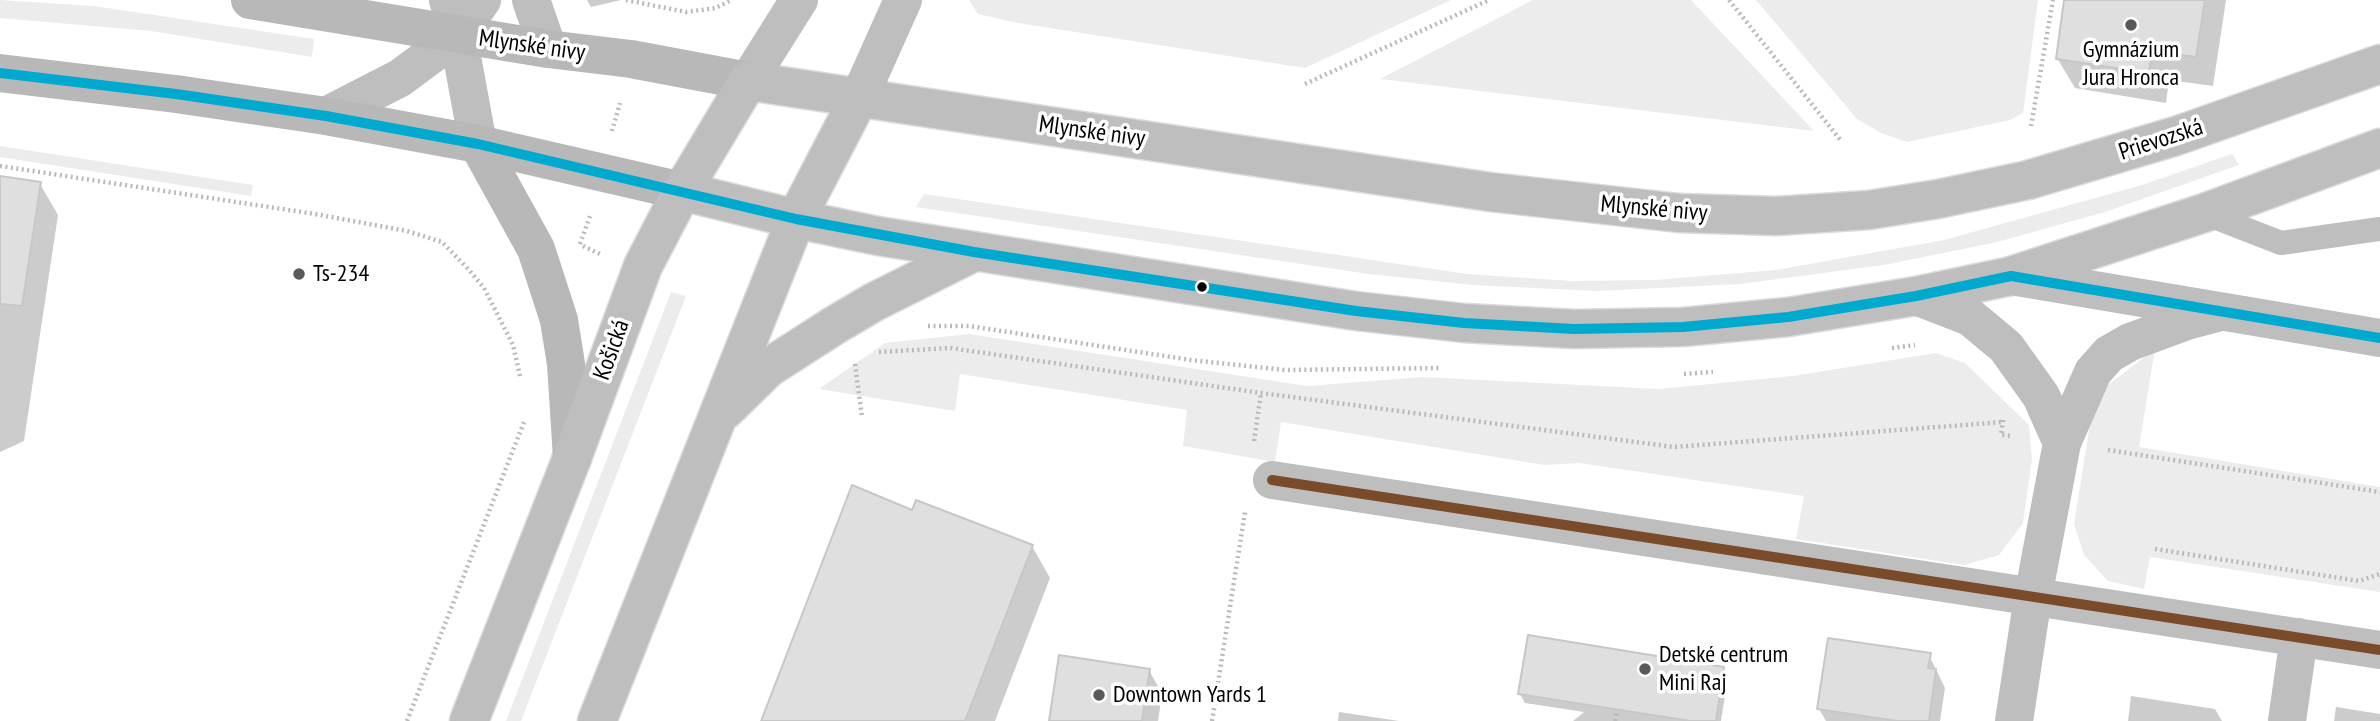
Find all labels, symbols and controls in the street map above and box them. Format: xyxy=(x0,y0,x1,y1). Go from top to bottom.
marker: Gymnázium Jura Hronca xyxy=(2123,17,2139,33)
street label: Mlynské nivy xyxy=(477,24,587,68)
place label: Gymnázium Jura Hronca xyxy=(2083,36,2179,92)
street label: Mlynské nivy xyxy=(1037,110,1147,154)
street label: Prievozská xyxy=(2115,113,2207,167)
street label: Mlynské nivy xyxy=(1599,190,1709,228)
place label: Ts-234 xyxy=(313,260,369,288)
marker: Ts-234 xyxy=(291,266,307,282)
unlabelled marker xyxy=(1195,280,1209,294)
street label: Košická xyxy=(588,316,636,384)
place label: Detské centrum Mini Raj xyxy=(1659,641,1788,697)
marker: Detské centrum Mini Raj xyxy=(1637,661,1653,677)
place label: Downtown Yards 1 xyxy=(1113,681,1267,709)
marker: Downtown Yards 1 xyxy=(1091,687,1107,703)

